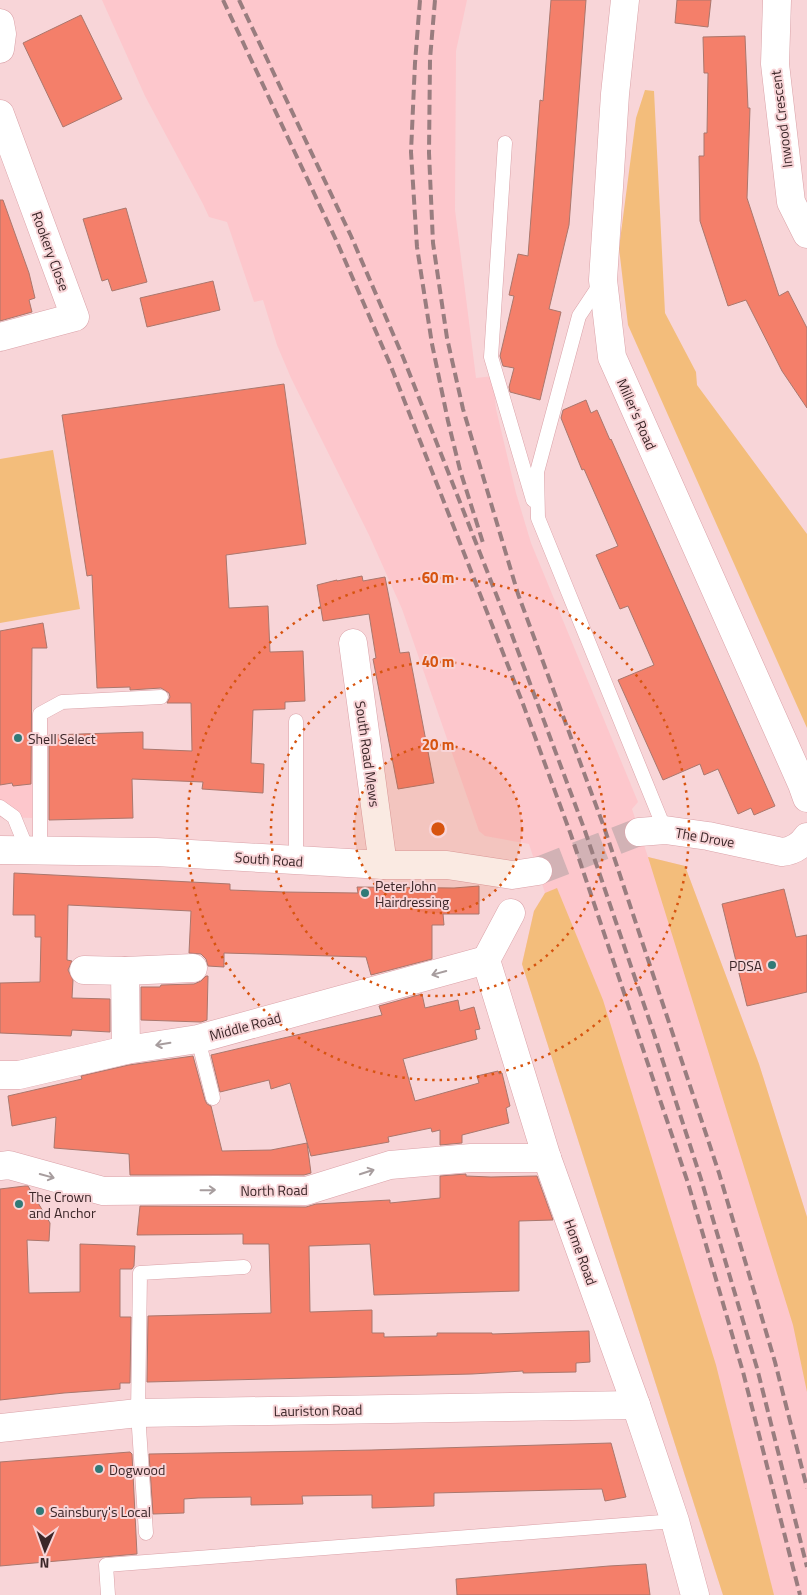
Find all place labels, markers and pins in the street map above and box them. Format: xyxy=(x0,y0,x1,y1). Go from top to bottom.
place label: Shell Select xyxy=(28,728,96,749)
marker: Shell Select xyxy=(12,732,24,744)
centre of rings xyxy=(429,820,447,838)
place label: Peter John Hairdressing xyxy=(375,875,449,912)
marker: Peter John Hairdressing xyxy=(359,887,371,899)
place label: PDSA xyxy=(729,955,763,976)
marker: PDSA xyxy=(766,959,778,971)
place label: The Crown and Anchor xyxy=(29,1186,96,1223)
marker: The Crown and Anchor xyxy=(13,1198,25,1210)
place label: Dogwood xyxy=(109,1459,165,1480)
marker: Dogwood xyxy=(93,1463,105,1475)
place label: Sainsbury's Local xyxy=(50,1501,151,1522)
marker: Sainsbury's Local xyxy=(34,1505,46,1517)

